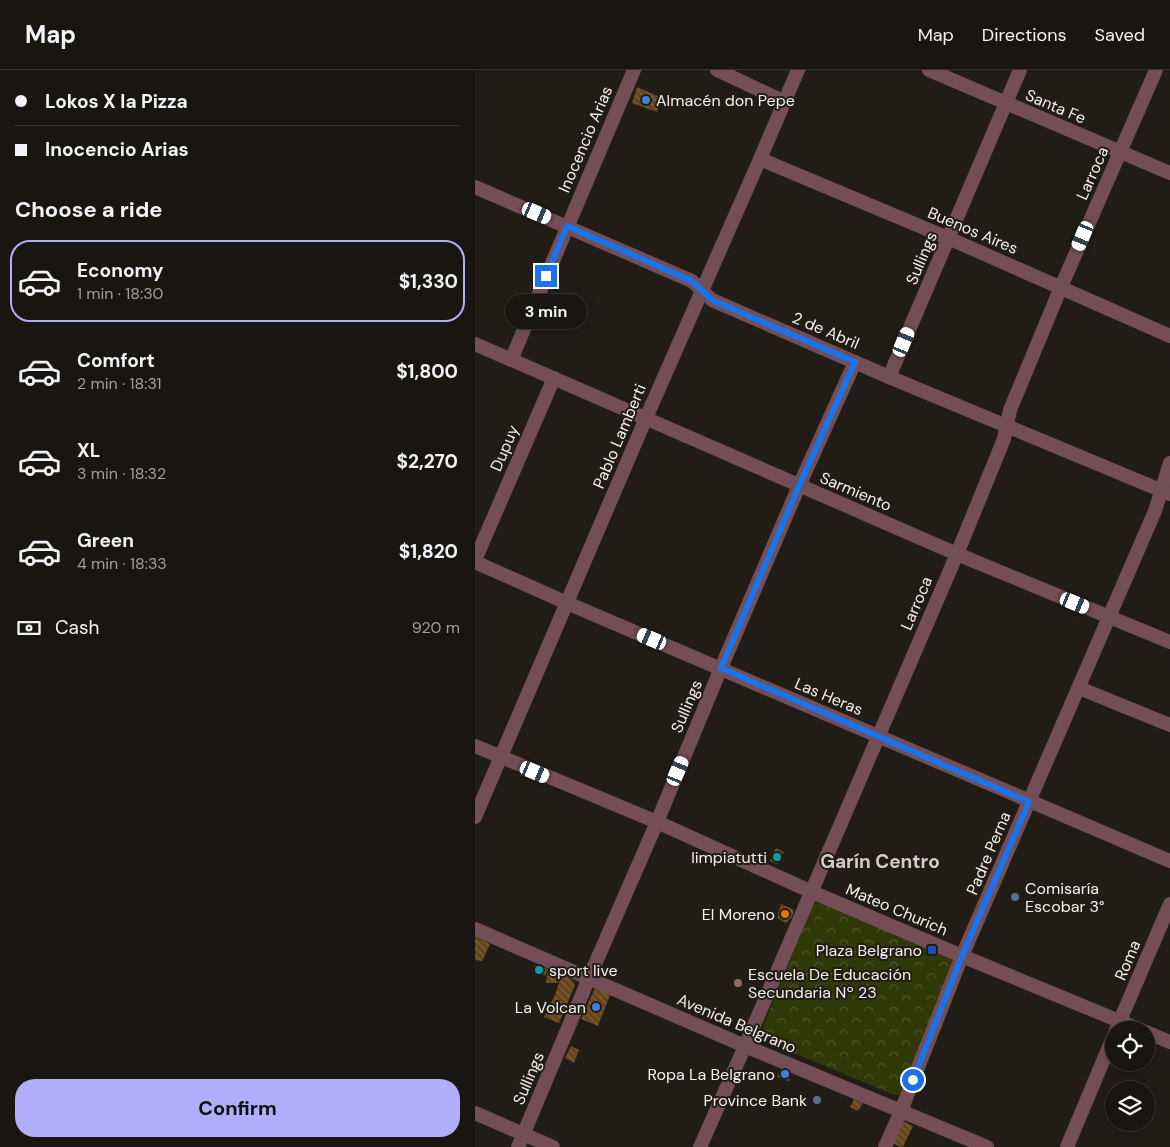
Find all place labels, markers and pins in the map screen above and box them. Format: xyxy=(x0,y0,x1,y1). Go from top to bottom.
place label: Almacén don Pepe xyxy=(656,90,795,111)
marker: Almacén don Pepe xyxy=(640,94,652,106)
place label: limpiatutti xyxy=(691,847,767,868)
marker: limpiatutti xyxy=(771,851,783,863)
place label: Comisaría Escobar 3° xyxy=(1025,878,1105,917)
marker: Comisaría Escobar 3° xyxy=(1009,891,1021,903)
place label: El Moreno xyxy=(702,904,775,925)
marker: El Moreno xyxy=(779,908,791,920)
place label: Plaza Belgrano xyxy=(816,940,922,961)
marker: Plaza Belgrano xyxy=(926,944,938,956)
place label: sport live xyxy=(549,960,618,981)
marker: sport live xyxy=(533,964,545,976)
place label: Escuela De Educación Secundaria Nº 23 xyxy=(748,964,911,1003)
marker: Escuela De Educación Secundaria Nº 23 xyxy=(732,977,744,989)
place label: La Volcan xyxy=(515,997,586,1018)
marker: La Volcan xyxy=(590,1001,602,1013)
place label: Ropa La Belgrano xyxy=(648,1064,775,1085)
marker: Ropa La Belgrano xyxy=(779,1068,791,1080)
place label: Province Bank xyxy=(703,1090,807,1111)
marker: Province Bank xyxy=(811,1094,823,1106)

